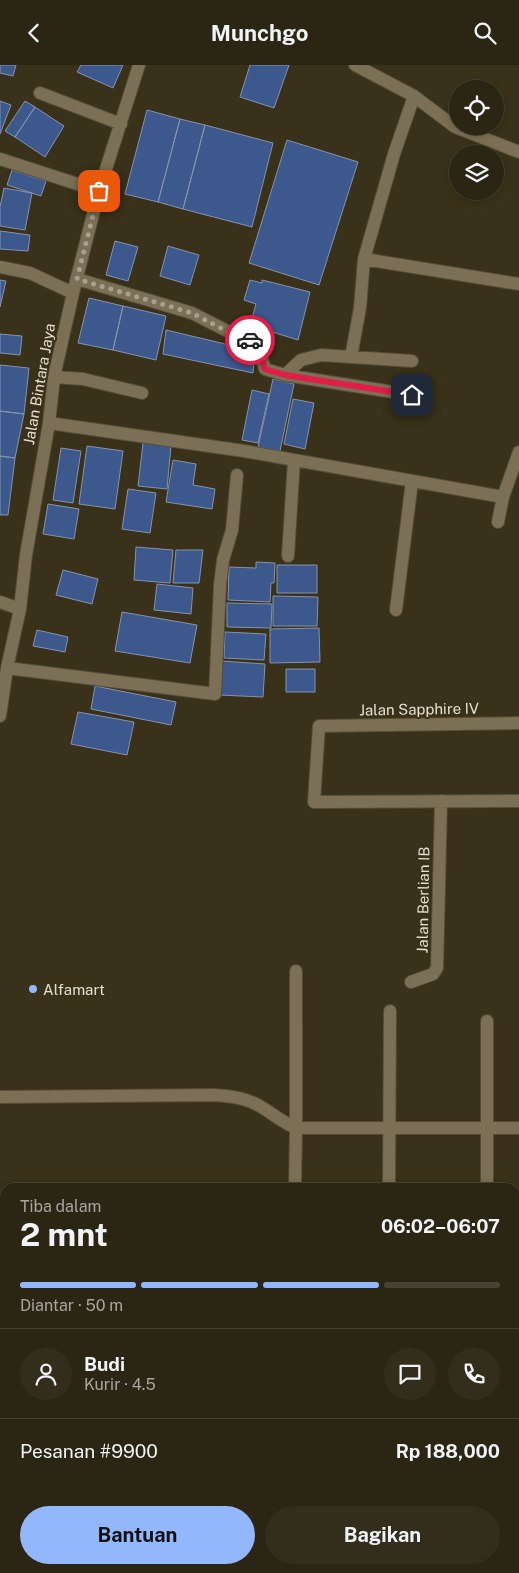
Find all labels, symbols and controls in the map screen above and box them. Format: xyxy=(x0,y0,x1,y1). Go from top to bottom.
icon: back xyxy=(20,19,48,47)
icon: search xyxy=(471,19,499,47)
text: Munchgo xyxy=(211,20,308,46)
map controls xyxy=(449,80,504,200)
button: locate xyxy=(449,80,504,135)
button: layers xyxy=(449,145,504,200)
pin xyxy=(78,170,120,212)
icon: bag xyxy=(85,177,113,205)
courier xyxy=(225,315,275,365)
street label: Jalan Bintara Jaya xyxy=(20,322,58,446)
icon: car xyxy=(236,326,264,354)
pin xyxy=(391,374,433,416)
icon: home xyxy=(398,381,426,409)
street label: Jalan Sapphire IV xyxy=(359,699,479,719)
street label: Jalan Berlian IB xyxy=(414,846,432,954)
place label: Alfamart xyxy=(43,981,105,998)
marker: Alfamart xyxy=(27,983,39,995)
text: Tiba dalam xyxy=(20,1197,101,1216)
text: 06:02–06:07 xyxy=(381,1215,500,1237)
text: 2 mnt xyxy=(20,1216,108,1253)
text: Diantar · 50 m xyxy=(20,1296,123,1315)
button: person xyxy=(20,1348,72,1400)
button: chat xyxy=(384,1348,436,1400)
button: phone xyxy=(448,1348,500,1400)
text: Budi xyxy=(84,1353,125,1375)
text: Kurir · 4.5 xyxy=(84,1375,156,1394)
text: Pesanan #9900 xyxy=(20,1440,158,1462)
text: Rp 188,000 xyxy=(396,1440,500,1462)
button: Bantuan xyxy=(20,1506,255,1564)
button: Bagikan xyxy=(265,1506,500,1564)

